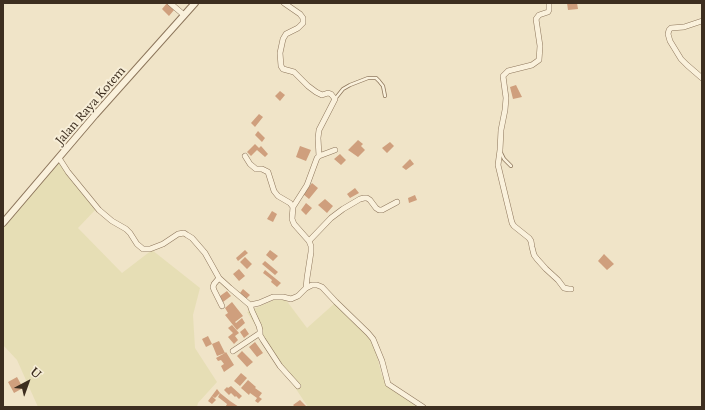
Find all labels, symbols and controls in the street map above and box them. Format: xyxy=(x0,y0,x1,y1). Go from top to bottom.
street label: Jalan Raya Kotem xyxy=(54,64,128,148)
north arrow xyxy=(8,362,48,402)
text: U xyxy=(28,364,44,381)

